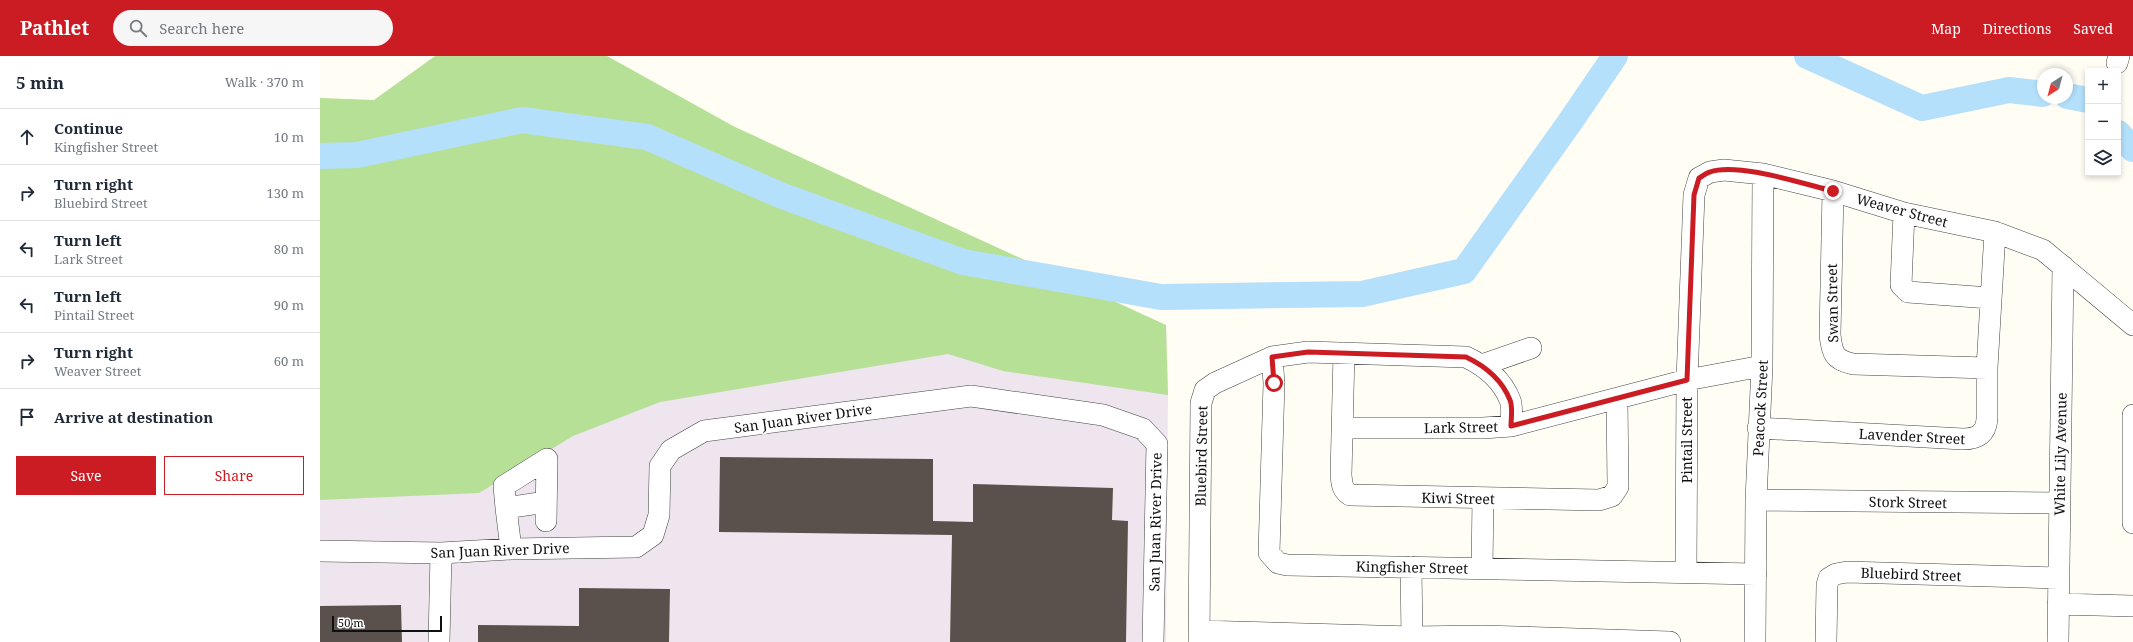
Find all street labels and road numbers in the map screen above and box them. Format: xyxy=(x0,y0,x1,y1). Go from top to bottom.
street label: Weaver Street xyxy=(1854,189,1950,231)
street label: Swan Street xyxy=(1822,263,1842,343)
street label: Peacock Street xyxy=(1748,359,1772,457)
street label: White Lily Avenue xyxy=(2049,392,2071,516)
street label: Pintail Street xyxy=(1677,397,1696,483)
street label: San Juan River Drive xyxy=(733,399,873,437)
street label: Bluebird Street xyxy=(1191,405,1211,507)
street label: Lark Street xyxy=(1424,417,1498,437)
street label: Lavender Street xyxy=(1858,424,1966,448)
street label: San Juan River Drive xyxy=(1144,452,1166,592)
street label: Kiwi Street xyxy=(1421,488,1495,508)
street label: Stork Street xyxy=(1869,492,1947,512)
street label: San Juan River Drive xyxy=(430,538,570,562)
street label: Kingfisher Street xyxy=(1356,557,1468,577)
street label: Bluebird Street xyxy=(1860,563,1962,585)

